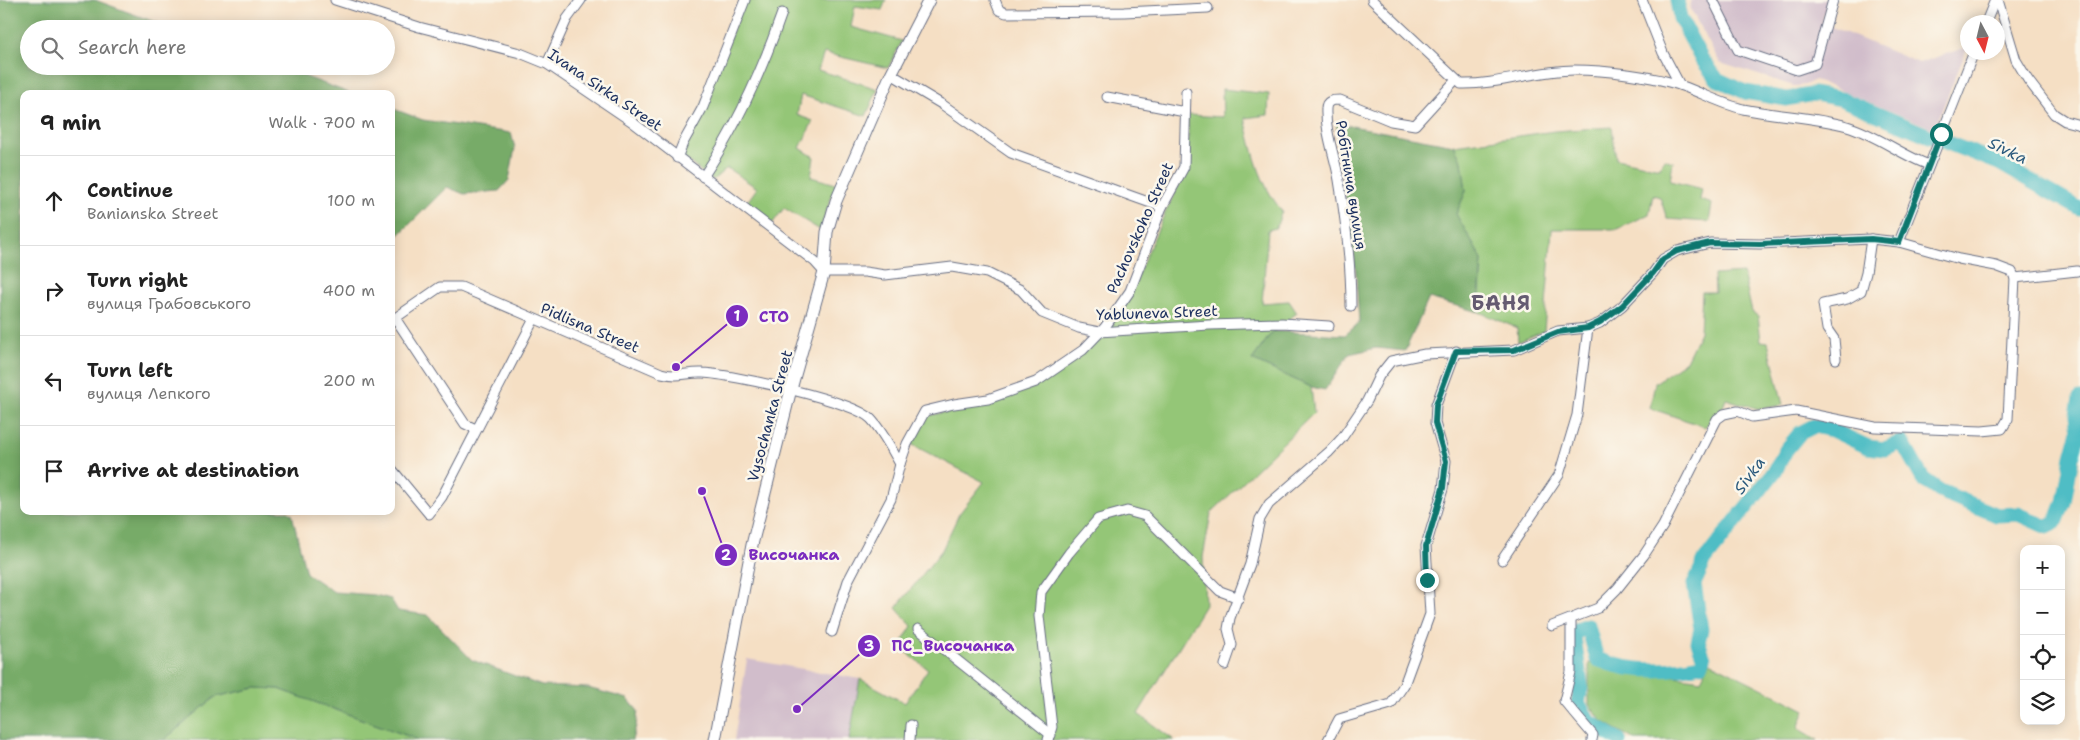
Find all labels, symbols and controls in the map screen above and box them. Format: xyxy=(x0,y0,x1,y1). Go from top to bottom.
north arrow xyxy=(1960,15,2005,60)
search box xyxy=(20,20,395,75)
icon: search xyxy=(38,34,66,62)
text: Search here xyxy=(78,35,187,60)
street label: Ivana Sirka Street xyxy=(544,44,666,136)
text: 9 min xyxy=(40,109,101,137)
text: Walk · 700 m xyxy=(269,112,375,133)
street label: Робітнича вулиця xyxy=(1331,119,1371,251)
route start xyxy=(1930,123,1953,146)
water label: Sivka xyxy=(1985,132,2031,169)
street label: Pachovskoho Street xyxy=(1102,159,1178,297)
text: Continue xyxy=(87,178,173,203)
icon: ahead xyxy=(40,187,68,215)
text: 100 m xyxy=(327,190,375,211)
text: Banianska Street xyxy=(87,203,219,224)
text: Turn right xyxy=(87,268,188,293)
icon: right xyxy=(40,277,68,305)
text: 400 m xyxy=(322,280,375,301)
district label: БАНЯ xyxy=(1471,290,1531,316)
text: вулиця Грабовського xyxy=(87,293,251,314)
street label: Pidlisna Street xyxy=(538,298,642,358)
callout: СТО xyxy=(724,301,800,332)
street label: Yabluneva Street xyxy=(1096,301,1218,325)
text: 1 xyxy=(734,306,741,326)
text: СТО xyxy=(759,306,789,327)
street label: Vysochanka Street xyxy=(743,348,797,484)
text: Turn left xyxy=(87,358,173,383)
icon: left xyxy=(40,367,68,395)
text: 200 m xyxy=(323,370,375,391)
text: вулиця Лепкого xyxy=(87,383,211,404)
water label: Sivka xyxy=(1729,452,1770,498)
icon: arrive xyxy=(40,457,68,485)
text: Arrive at destination xyxy=(87,458,299,483)
callout: Височанка xyxy=(714,539,850,570)
text: Височанка xyxy=(749,544,840,565)
text: 2 xyxy=(721,545,732,565)
map controls xyxy=(2020,545,2065,725)
button: + xyxy=(2020,545,2065,590)
route end xyxy=(1416,569,1439,592)
button: − xyxy=(2020,590,2065,635)
callout: ПС_Височанка xyxy=(857,630,1025,661)
text: ПС_Височанка xyxy=(892,635,1015,656)
button: locate xyxy=(2020,635,2065,680)
text: 3 xyxy=(864,636,874,656)
button: layers xyxy=(2020,680,2065,725)

